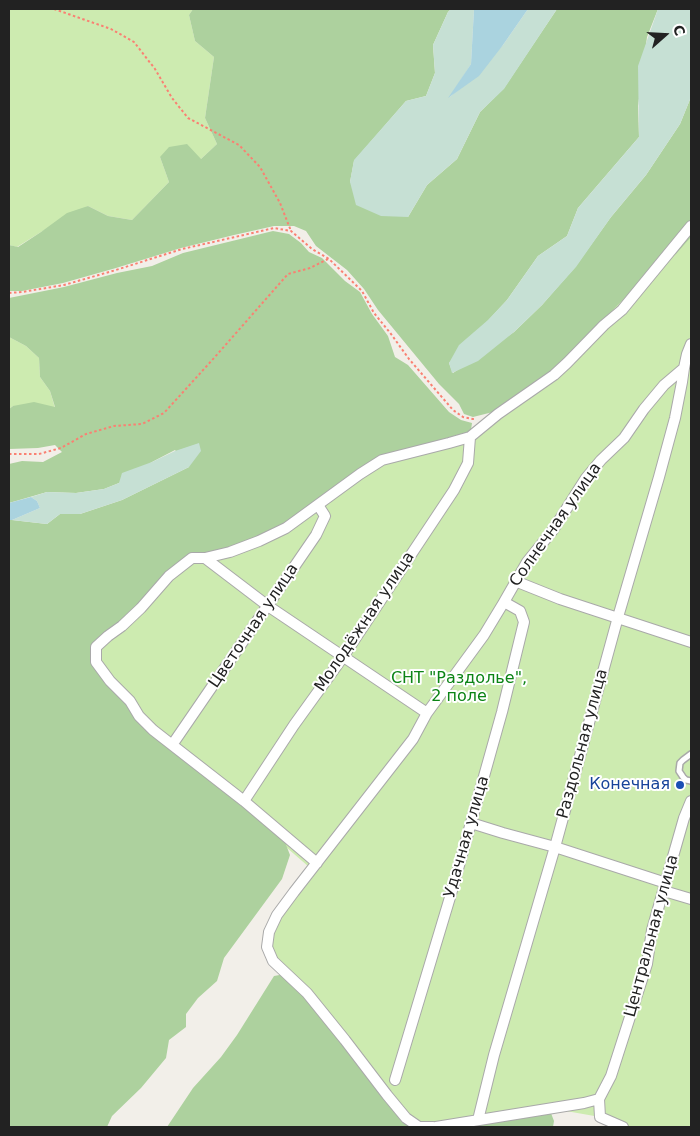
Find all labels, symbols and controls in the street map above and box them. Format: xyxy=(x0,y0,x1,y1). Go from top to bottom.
north arrow xyxy=(640,10,690,60)
text: С xyxy=(670,23,688,38)
street label: Солнечная улица xyxy=(506,459,606,591)
street label: Молодёжная улица xyxy=(311,548,419,696)
street label: Цветочная улица xyxy=(205,560,303,692)
street label: Раздольная улица xyxy=(554,667,612,821)
park label: СНТ "Раздолье", 2 поле xyxy=(391,669,527,707)
street label: Удачная улица xyxy=(440,774,494,900)
place label: Конечная xyxy=(589,775,670,795)
marker: Конечная xyxy=(674,779,686,791)
street label: Центральная улица xyxy=(621,853,683,1019)

